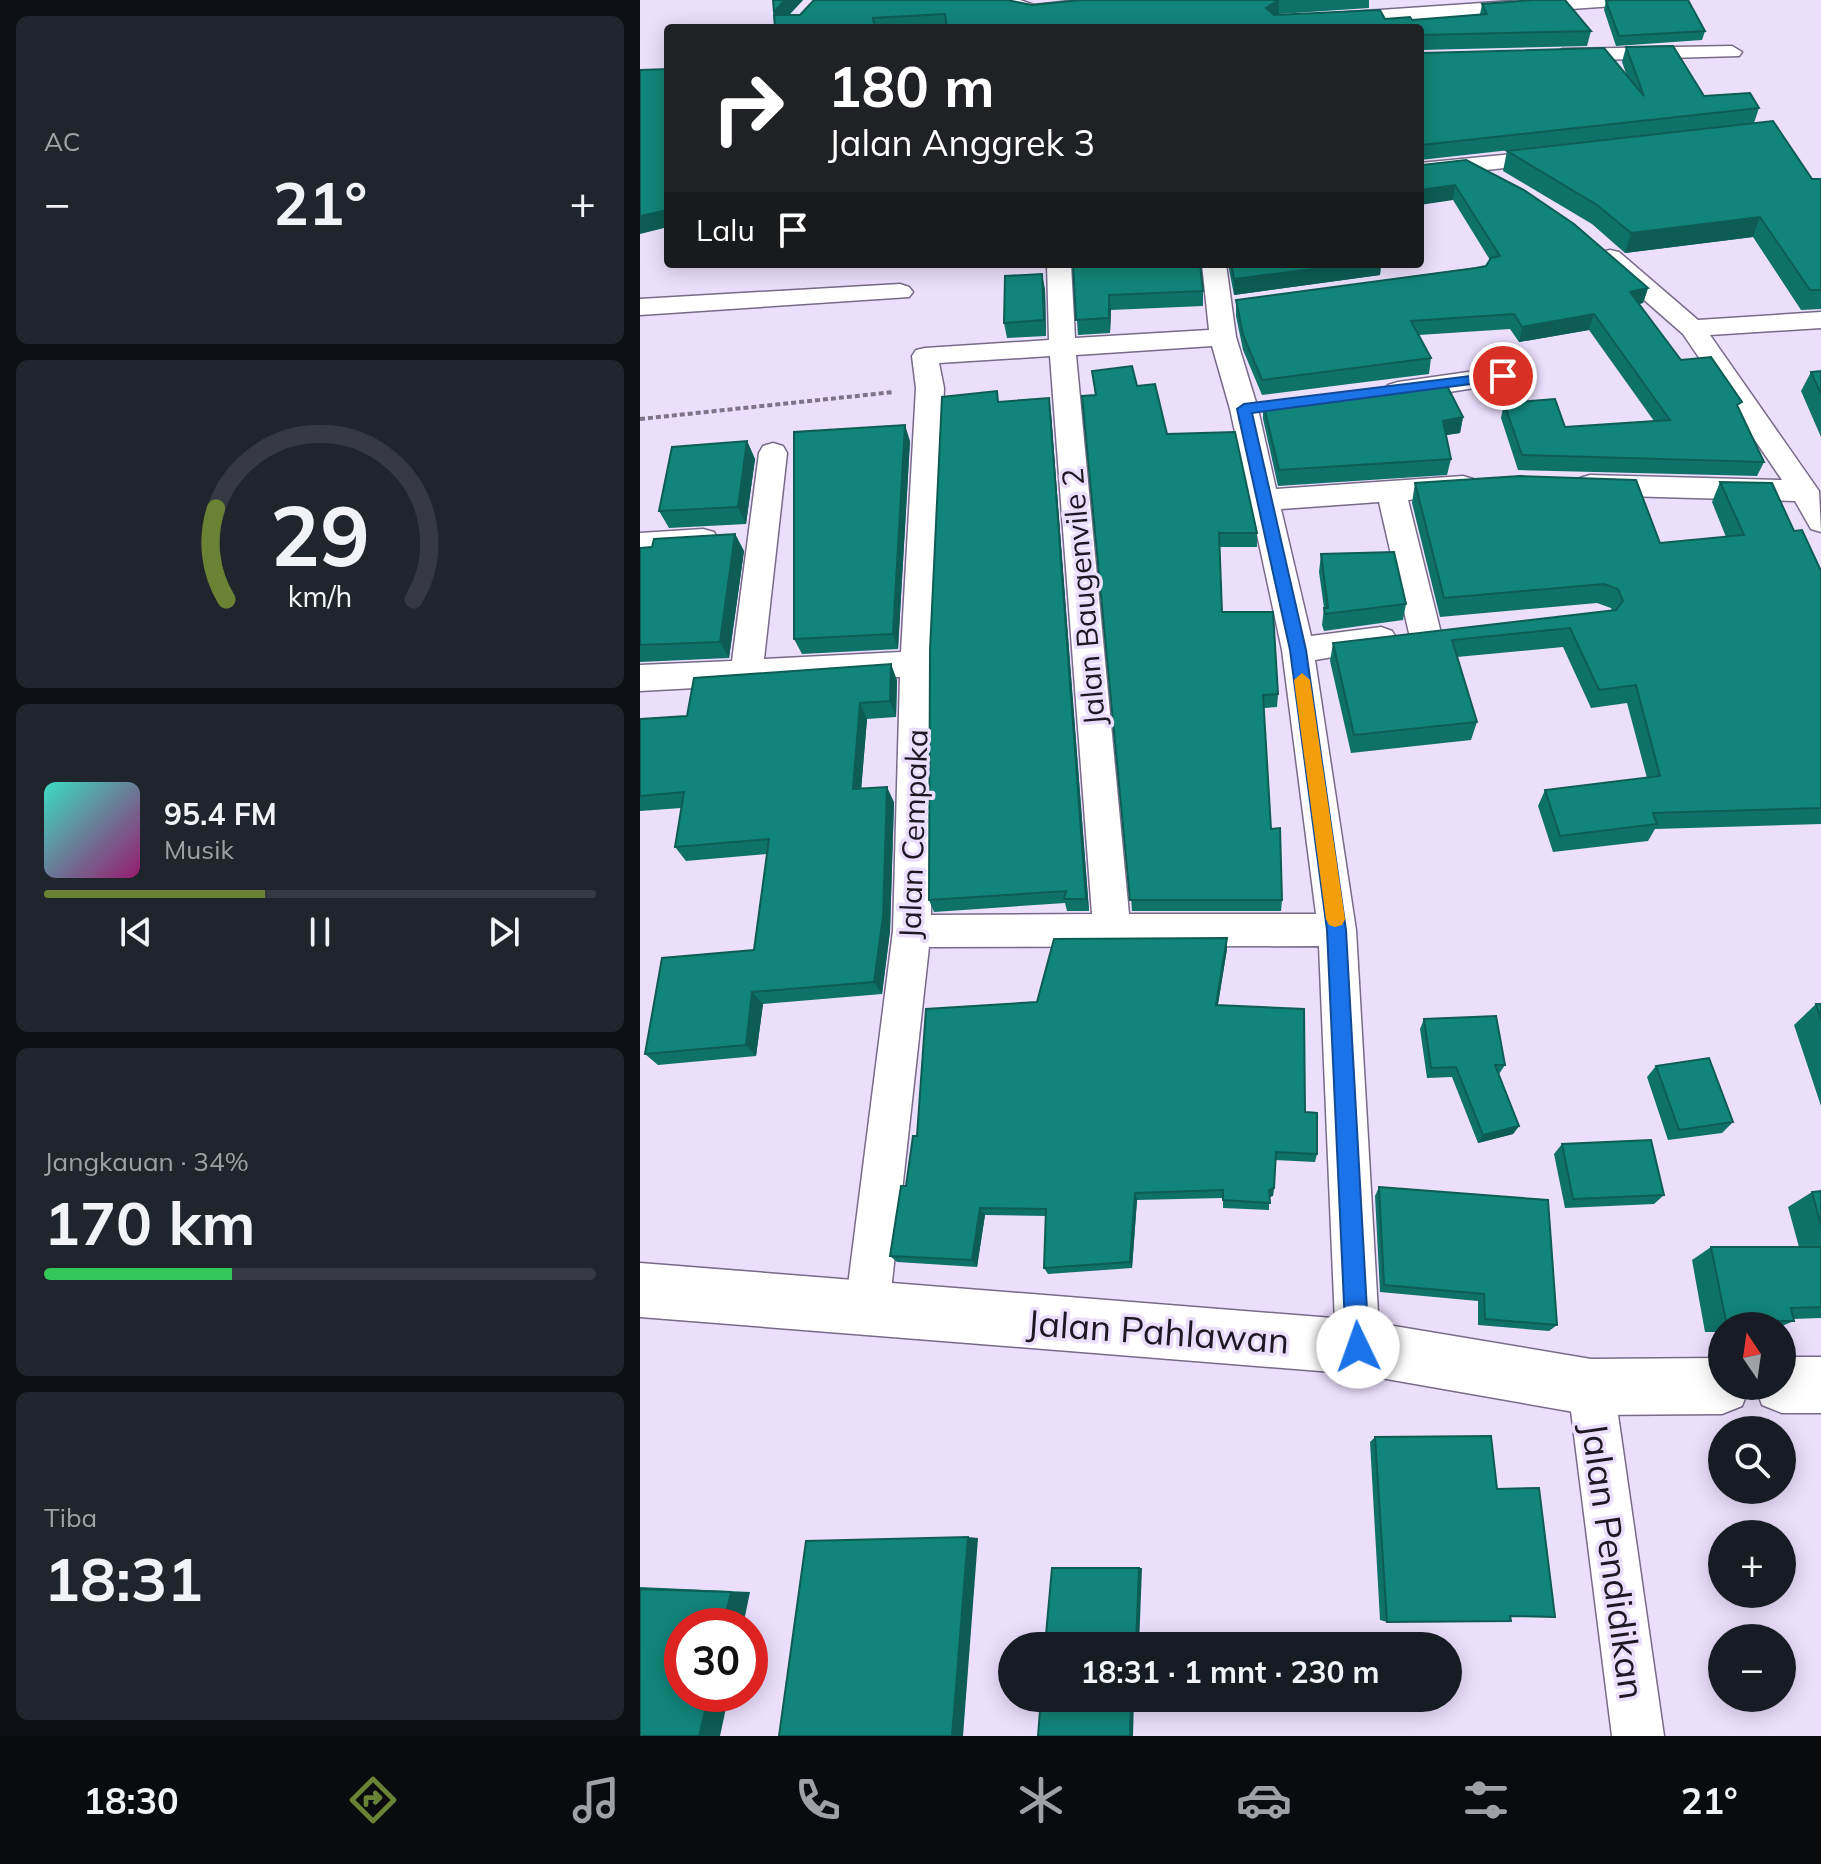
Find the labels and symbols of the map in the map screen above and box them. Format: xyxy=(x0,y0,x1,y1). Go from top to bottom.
pin xyxy=(1469,342,1537,410)
street label: Jalan Baugenvile 2 xyxy=(1053,467,1113,727)
street label: Jalan Cempaka xyxy=(890,728,936,940)
street label: Jalan Pahlawan xyxy=(1025,1299,1291,1363)
position arrow xyxy=(1316,1305,1400,1389)
north arrow xyxy=(1708,1312,1796,1400)
street label: Jalan Pendidikan xyxy=(1572,1420,1656,1702)
speed limit sign: 30 xyxy=(664,1608,768,1712)

